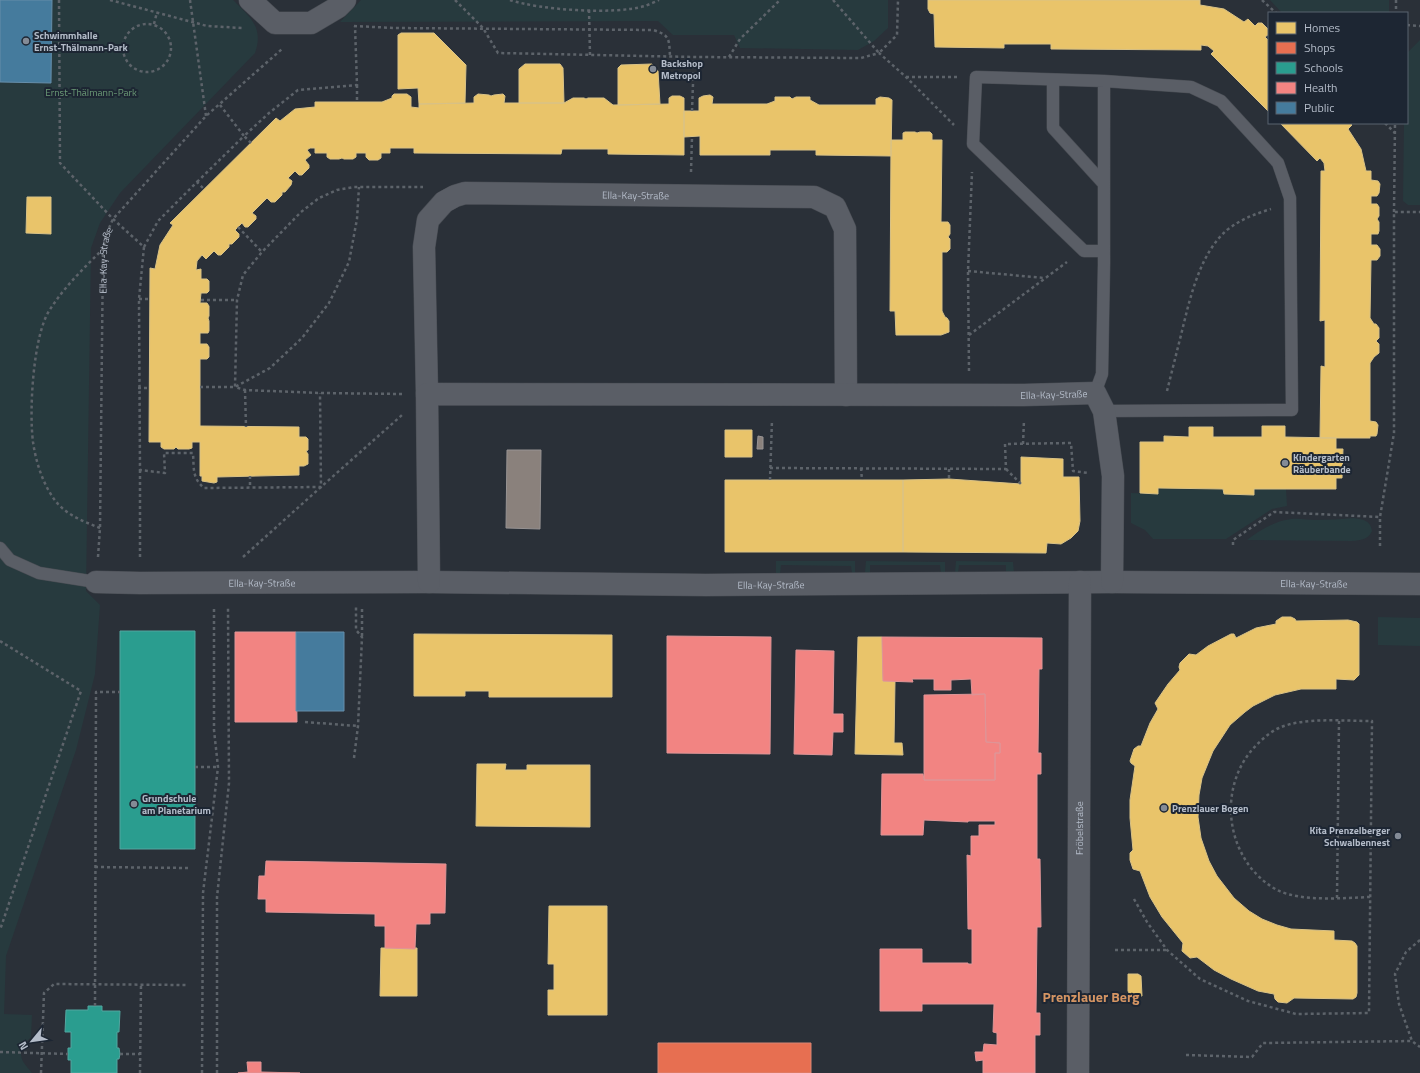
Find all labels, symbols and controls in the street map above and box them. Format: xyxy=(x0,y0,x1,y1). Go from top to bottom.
legend xyxy=(1268,12,1408,124)
text: Homes xyxy=(1304,18,1340,37)
place label: Schwimmhalle Ernst-Thälmann-Park xyxy=(34,28,129,55)
marker: Schwimmhalle Ernst-Thälmann-Park xyxy=(21,36,31,46)
text: Shops xyxy=(1304,38,1336,57)
place label: Backshop Metropol xyxy=(661,56,703,83)
text: Schools xyxy=(1304,58,1344,77)
marker: Backshop Metropol xyxy=(648,64,658,74)
text: Health xyxy=(1304,78,1338,97)
park label: Ernst-Thälmann-Park xyxy=(45,85,137,100)
text: Public xyxy=(1304,98,1334,117)
street label: Ella-Kay-Straße xyxy=(602,188,669,203)
street label: Ella-Kay-Straße xyxy=(96,225,117,294)
street label: Ella-Kay-Straße xyxy=(1020,386,1088,403)
place label: Kindergarten Räuberbande xyxy=(1293,450,1351,477)
marker: Kindergarten Räuberbande xyxy=(1280,458,1290,468)
street label: Ella-Kay-Straße xyxy=(228,575,296,591)
street label: Ella-Kay-Straße xyxy=(1280,576,1348,592)
street label: Ella-Kay-Straße xyxy=(737,577,805,593)
place label: Grundschule am Planetarium xyxy=(142,791,211,818)
marker: Grundschule am Planetarium xyxy=(129,799,139,809)
street label: Fröbelstraße xyxy=(1072,801,1087,855)
place label: Prenzlauer Bogen xyxy=(1172,801,1249,816)
marker: Prenzlauer Bogen xyxy=(1159,803,1169,813)
place label: Kita Prenzelberger Schwalbennest xyxy=(1310,823,1390,850)
marker: Kita Prenzelberger Schwalbennest xyxy=(1393,831,1403,841)
district label: Prenzlauer Berg xyxy=(1042,986,1140,1007)
north arrow xyxy=(12,1021,52,1061)
text: N xyxy=(14,1039,32,1053)

